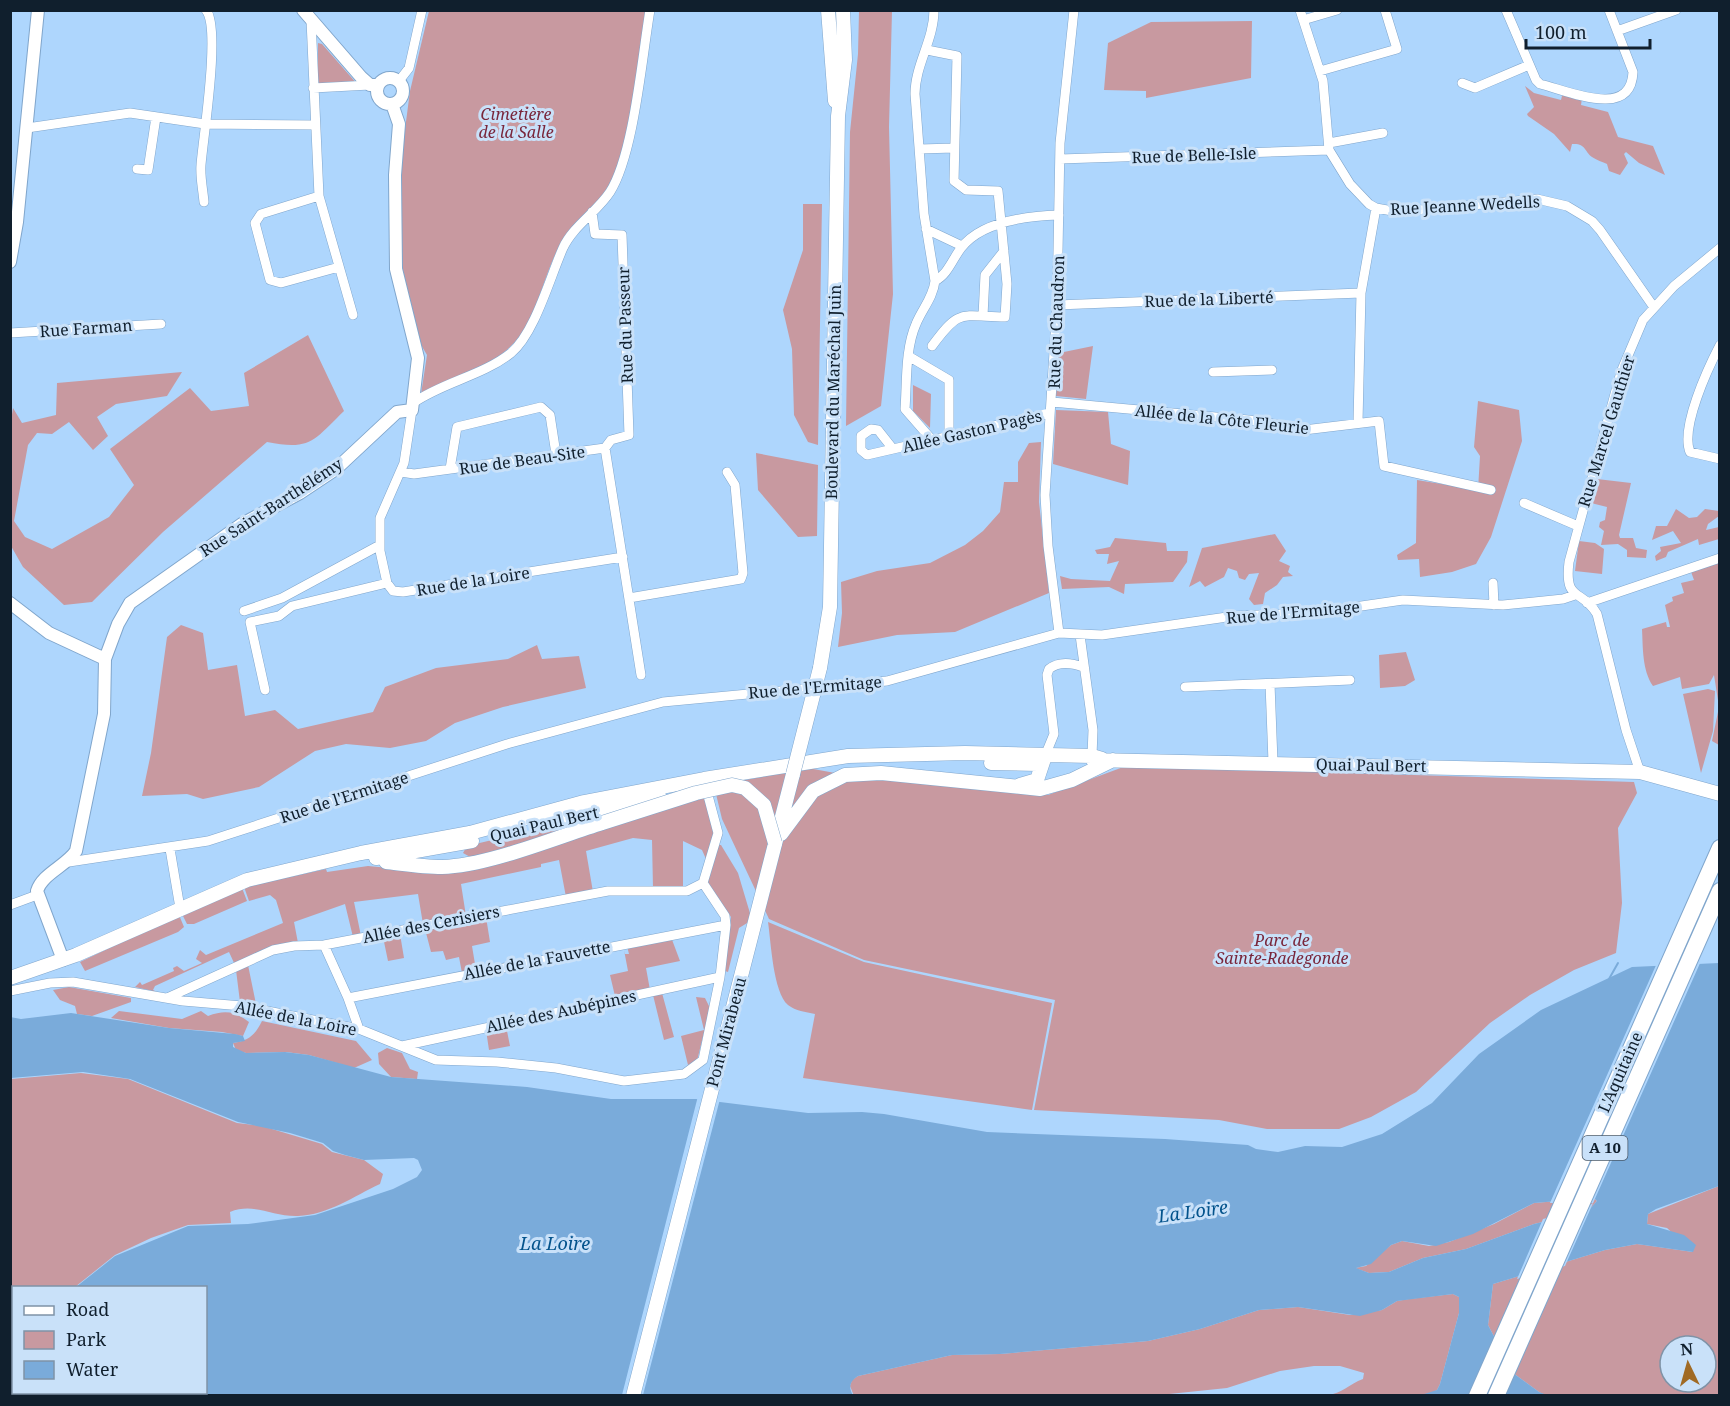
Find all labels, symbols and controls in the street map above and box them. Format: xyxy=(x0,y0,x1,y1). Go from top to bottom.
scale bar xyxy=(1526,12,1650,50)
text: 100 m xyxy=(1535,20,1587,44)
park label: Cimetière de la Salle xyxy=(478,103,554,143)
street label: Rue de Belle-Isle xyxy=(1131,142,1257,168)
street label: Rue Jeanne Wedells xyxy=(1390,190,1540,220)
street label: Rue du Chaudron xyxy=(1043,255,1069,389)
street label: Rue du Passeur xyxy=(612,266,638,384)
street label: Boulevard du Maréchal Juin xyxy=(820,284,846,500)
street label: Rue de la Liberté xyxy=(1144,286,1274,312)
street label: Rue Farman xyxy=(39,314,133,342)
street label: Rue Marcel Gauthier xyxy=(1572,352,1640,510)
street label: Allée de la Côte Fleurie xyxy=(1134,399,1310,439)
street label: Allée Gaston Pagès xyxy=(900,404,1044,458)
street label: Rue de Beau-Site xyxy=(458,440,586,480)
street label: Rue Saint-Barthélémy xyxy=(195,452,347,561)
street label: Rue de la Loire xyxy=(415,561,531,601)
street label: Rue de l'Ermitage xyxy=(1225,595,1361,629)
street label: Rue de l'Ermitage xyxy=(747,670,883,704)
street label: Quai Paul Bert xyxy=(1316,753,1427,777)
street label: Rue de l'Ermitage xyxy=(277,766,411,828)
street label: Quai Paul Bert xyxy=(488,801,601,847)
street label: Allée des Cerisiers xyxy=(361,900,501,948)
park label: Parc de Sainte-Radegonde xyxy=(1215,929,1349,969)
street label: Allée de la Fauvette xyxy=(462,935,612,985)
street label: Pont Mirabeau xyxy=(701,975,751,1089)
street label: Allée des Aubépines xyxy=(484,984,638,1038)
street label: Allée de la Loire xyxy=(233,995,359,1041)
street label: L'Aquitaine xyxy=(1592,1028,1648,1116)
road number: A 10 xyxy=(1582,1136,1628,1160)
water label: La Loire xyxy=(1155,1194,1229,1228)
water label: La Loire xyxy=(519,1231,590,1255)
legend xyxy=(12,1286,207,1394)
text: Road xyxy=(66,1297,109,1321)
text: Park xyxy=(66,1327,106,1351)
north arrow xyxy=(1658,1334,1718,1394)
text: N xyxy=(1679,1338,1694,1361)
text: Water xyxy=(66,1357,119,1381)

